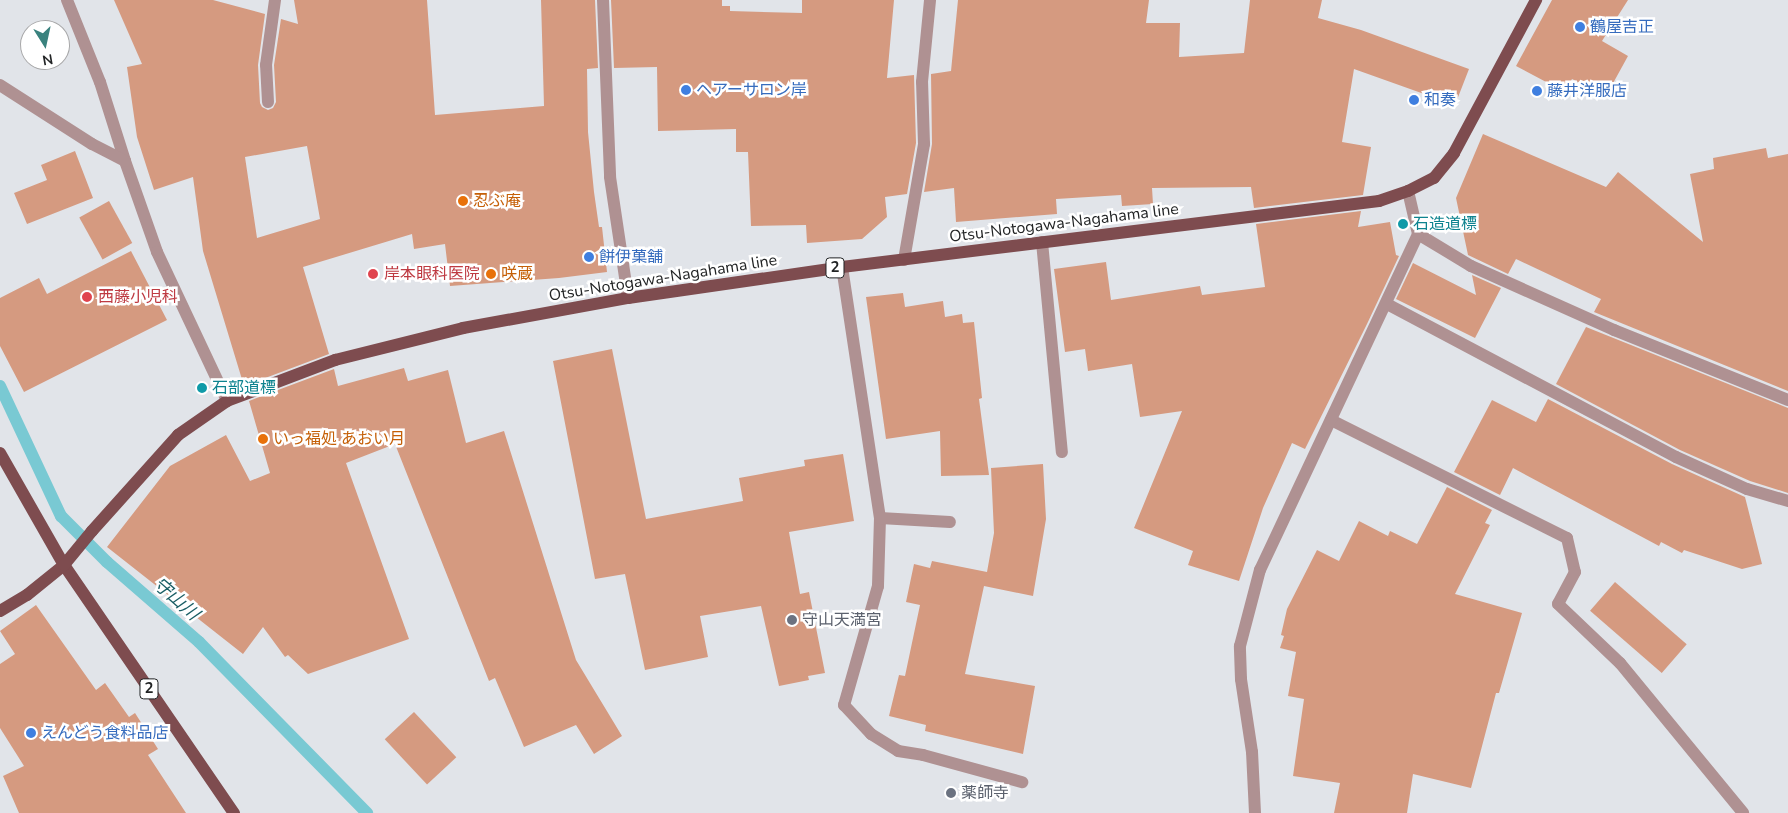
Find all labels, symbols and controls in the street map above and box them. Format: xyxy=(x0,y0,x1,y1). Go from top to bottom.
place label: 鶴屋吉正 xyxy=(1590,17,1654,37)
north arrow xyxy=(20,20,70,70)
marker: 鶴屋吉正 xyxy=(1574,21,1586,33)
text: N xyxy=(41,49,54,70)
place label: ヘアーサロン岸 xyxy=(696,80,807,100)
place label: 藤井洋服店 xyxy=(1547,81,1627,101)
marker: ヘアーサロン岸 xyxy=(680,84,692,96)
marker: 藤井洋服店 xyxy=(1531,85,1543,97)
place label: 和奏 xyxy=(1424,90,1456,110)
marker: 和奏 xyxy=(1408,94,1420,106)
place label: 忍ぶ庵 xyxy=(473,191,521,211)
marker: 忍ぶ庵 xyxy=(457,195,469,207)
street label: Otsu-Notogawa-Nagahama line xyxy=(948,199,1180,247)
place label: 石造道標 xyxy=(1413,214,1477,234)
marker: 石造道標 xyxy=(1397,218,1409,230)
place label: 餅伊菓舗 xyxy=(599,247,663,267)
street label: Otsu-Notogawa-Nagahama line xyxy=(548,250,778,306)
marker: 餅伊菓舗 xyxy=(583,251,595,263)
road number: 2 xyxy=(825,256,845,280)
place label: 岸本眼科医院 xyxy=(384,264,480,284)
place label: 咲蔵 xyxy=(501,264,533,284)
marker: 岸本眼科医院 xyxy=(366,267,380,281)
marker: 咲蔵 xyxy=(485,268,497,280)
place label: 西藤小児科 xyxy=(98,287,178,307)
marker: 西藤小児科 xyxy=(80,290,94,304)
place label: 石部道標 xyxy=(212,378,276,398)
marker: 石部道標 xyxy=(196,382,208,394)
place label: いっ福処 あおい月 xyxy=(273,429,405,449)
marker: いっ福処 あおい月 xyxy=(257,433,269,445)
water label: 守山川 xyxy=(149,573,203,625)
place label: 守山天満宮 xyxy=(802,610,882,630)
marker: 守山天満宮 xyxy=(786,614,798,626)
road number: 2 xyxy=(139,676,159,702)
place label: えんどう食料品店 xyxy=(41,723,169,743)
marker: えんどう食料品店 xyxy=(25,727,37,739)
place label: 薬師寺 xyxy=(961,783,1009,803)
marker: 薬師寺 xyxy=(945,787,957,799)

